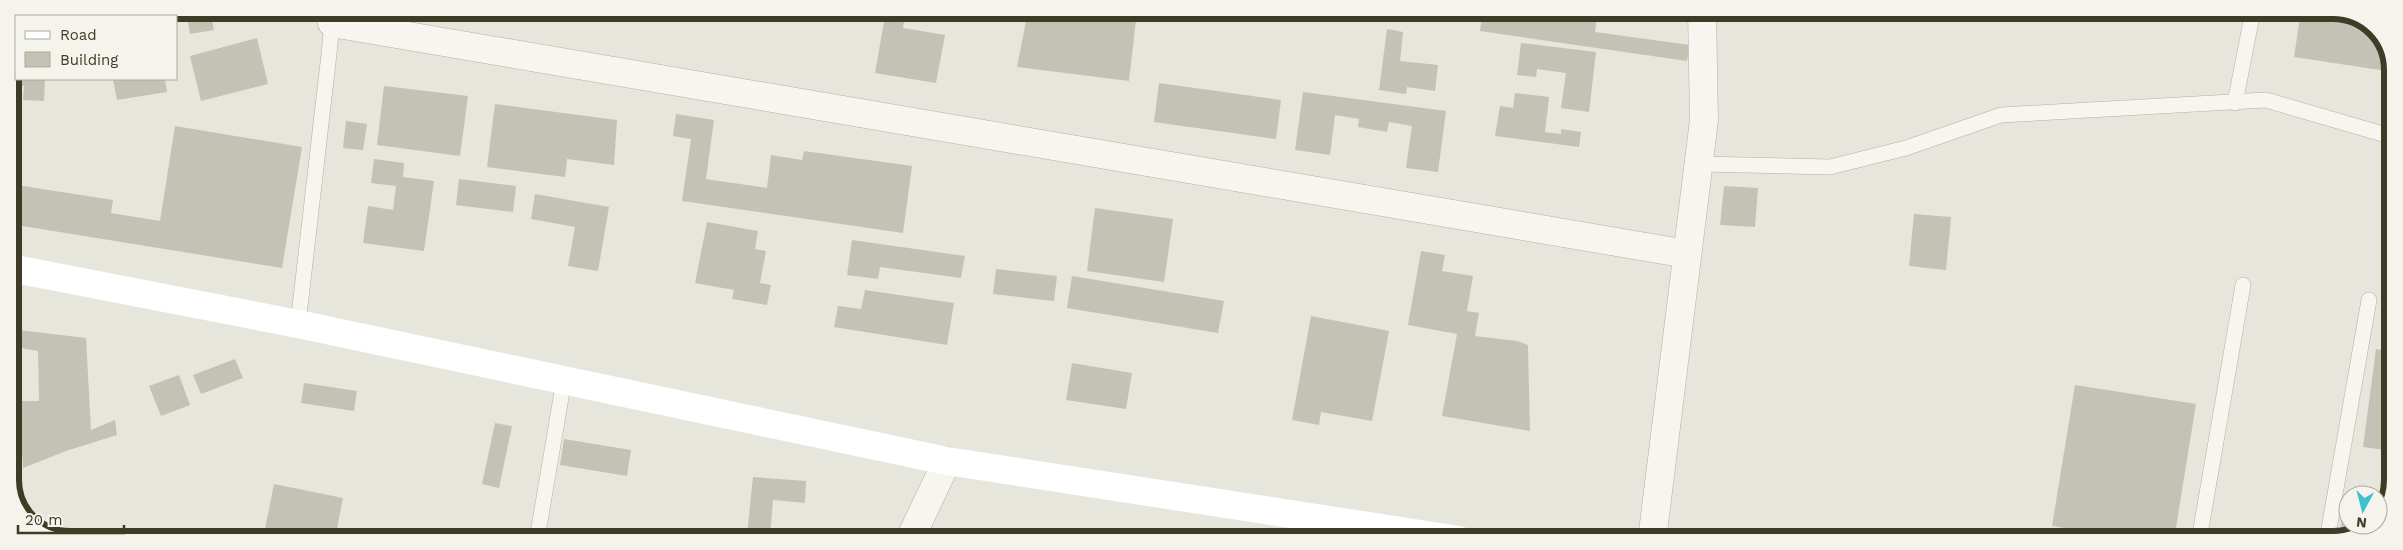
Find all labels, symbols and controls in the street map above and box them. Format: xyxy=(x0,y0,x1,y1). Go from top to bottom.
legend xyxy=(15,15,178,80)
text: Road xyxy=(60,26,97,44)
text: Building xyxy=(60,51,118,69)
north arrow xyxy=(2338,485,2388,535)
scale bar xyxy=(18,502,124,534)
text: 20 m xyxy=(25,511,63,529)
text: N xyxy=(2355,514,2368,531)

